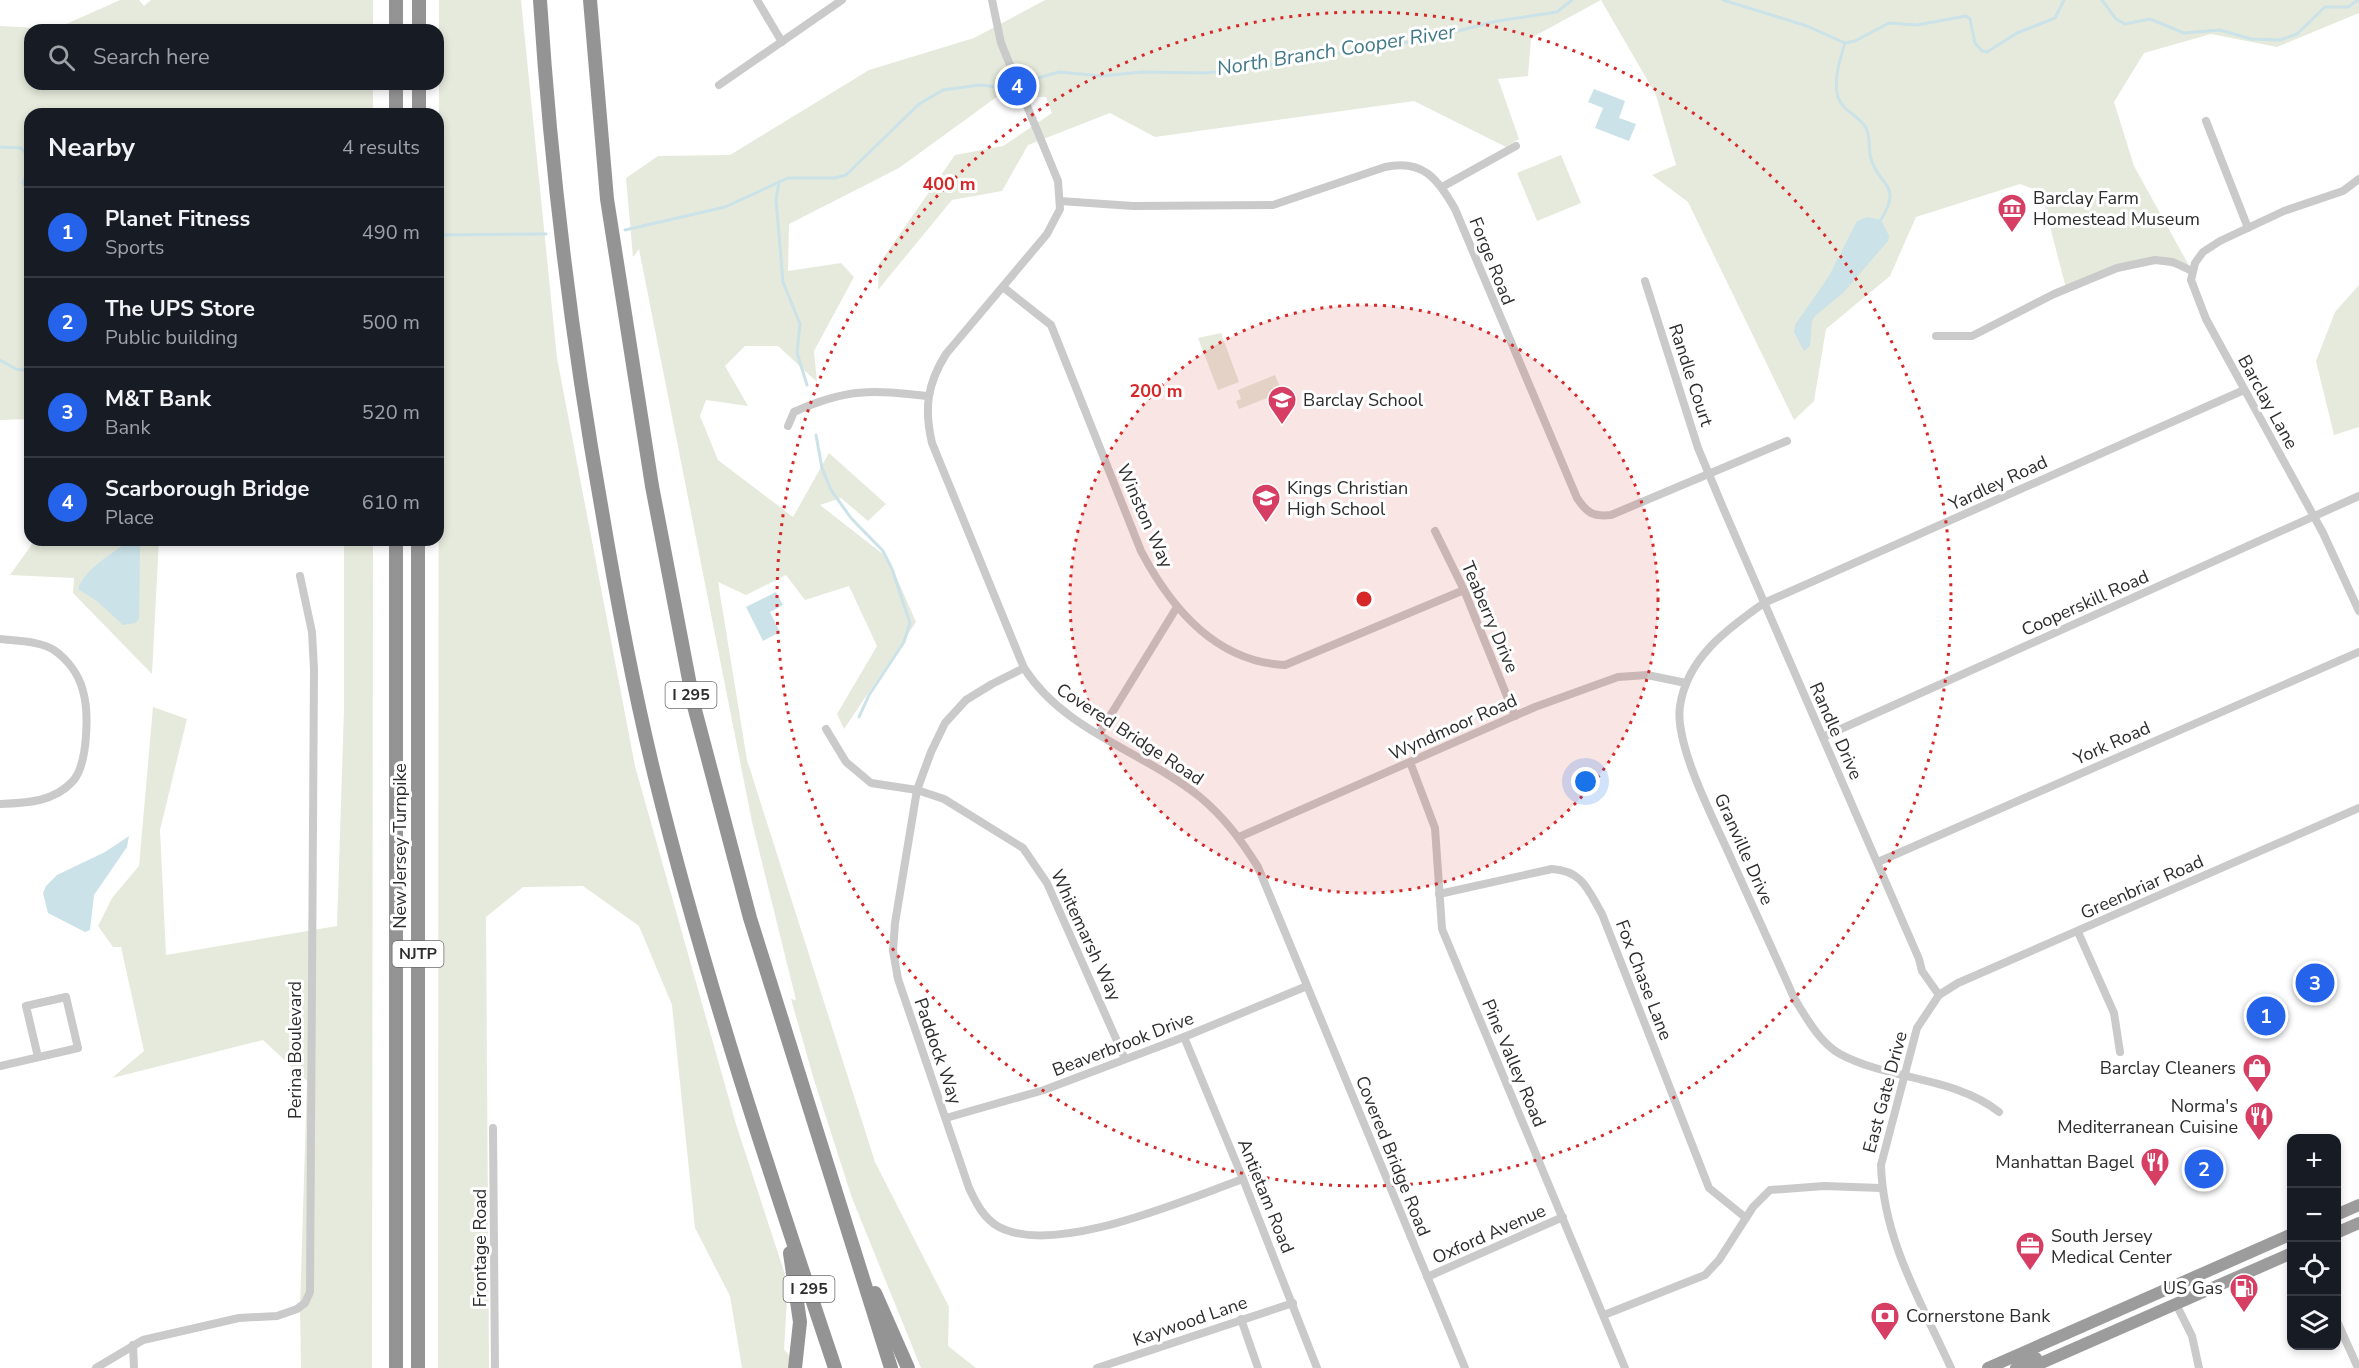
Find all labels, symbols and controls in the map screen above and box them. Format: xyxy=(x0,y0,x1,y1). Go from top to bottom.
water label: North Branch Cooper River xyxy=(1215,18,1458,82)
search box xyxy=(24,24,444,90)
icon: search xyxy=(45,41,78,74)
text: Search here xyxy=(93,42,210,72)
pin: 4 xyxy=(998,64,1036,109)
text: Nearby xyxy=(48,130,135,165)
text: 4 results xyxy=(342,134,420,161)
text: 400 m xyxy=(922,172,976,196)
place label: Barclay Farm Homestead Museum xyxy=(2033,186,2200,231)
museum icon: Barclay Farm Homestead Museum xyxy=(1996,192,2028,234)
text: Planet Fitness xyxy=(105,204,250,234)
street label: Forge Road xyxy=(1464,214,1520,308)
text: 1 xyxy=(62,219,74,246)
text: 490 m xyxy=(362,219,420,246)
text: Sports xyxy=(105,234,164,261)
text: The UPS Store xyxy=(105,294,255,324)
text: 2 xyxy=(62,309,74,336)
text: 500 m xyxy=(362,309,420,336)
street label: Randle Court xyxy=(1663,321,1719,430)
text: Public building xyxy=(105,324,238,351)
street label: Barclay Lane xyxy=(2232,351,2304,453)
text: 200 m xyxy=(1129,379,1183,403)
text: M&T Bank xyxy=(105,384,211,414)
school or university icon: Barclay School xyxy=(1266,384,1298,426)
place label: Barclay School xyxy=(1303,388,1424,412)
text: 3 xyxy=(62,399,74,426)
text: 520 m xyxy=(362,399,420,426)
text: Bank xyxy=(105,414,150,441)
street label: Yardley Road xyxy=(1944,450,2051,517)
street label: Winston Way xyxy=(1111,460,1179,572)
text: Scarborough Bridge xyxy=(105,474,309,504)
place label: Kings Christian High School xyxy=(1287,476,1408,521)
school or university icon: Kings Christian High School xyxy=(1250,482,1282,524)
text: 4 xyxy=(62,489,74,516)
text: 610 m xyxy=(362,489,420,516)
text: Place xyxy=(105,504,154,531)
street label: Teaberry Drive xyxy=(1456,558,1524,676)
street label: Cooperskill Road xyxy=(2018,564,2152,642)
centre of rings xyxy=(1354,589,1374,609)
street label: Covered Bridge Road xyxy=(1052,677,1208,791)
street label: Randle Drive xyxy=(1804,678,1868,784)
road number: I 295 xyxy=(666,682,716,708)
street label: Wyndmoor Road xyxy=(1385,688,1521,766)
street label: York Road xyxy=(2069,716,2154,771)
street label: New Jersey Turnpike xyxy=(388,763,412,929)
your location xyxy=(1571,767,1600,796)
street label: Granville Drive xyxy=(1709,789,1779,909)
street label: Greenbriar Road xyxy=(2077,849,2207,925)
street label: Whitemarsh Way xyxy=(1045,865,1127,1005)
street label: Fox Chase Lane xyxy=(1610,916,1678,1044)
road number: NJTP xyxy=(392,941,444,967)
pin: 3 xyxy=(2296,960,2334,1006)
street label: Perina Boulevard xyxy=(283,981,307,1119)
pin: 1 xyxy=(2246,994,2286,1038)
street label: Paddock Way xyxy=(909,995,968,1108)
street label: Pine Valley Road xyxy=(1476,995,1552,1131)
street label: Beaverbrook Drive xyxy=(1049,1006,1197,1082)
street label: East Gate Drive xyxy=(1857,1028,1913,1156)
shop icon: Barclay Cleaners xyxy=(2241,1052,2273,1094)
place label: Barclay Cleaners xyxy=(2100,1056,2236,1080)
street label: Covered Bridge Road xyxy=(1350,1072,1436,1240)
place label: Norma's Mediterranean Cuisine xyxy=(2057,1094,2238,1139)
restaurant icon: Norma's Mediterranean Cuisine xyxy=(2243,1100,2275,1142)
map controls xyxy=(2287,1134,2341,1350)
button: + xyxy=(2287,1134,2341,1188)
street label: Antietam Road xyxy=(1232,1135,1300,1257)
restaurant icon: Manhattan Bagel xyxy=(2139,1146,2171,1188)
pin: 2 xyxy=(2184,1146,2224,1192)
place label: Manhattan Bagel xyxy=(1995,1150,2135,1174)
button: − xyxy=(2287,1188,2341,1242)
street label: Frontage Road xyxy=(468,1189,492,1307)
street label: Oxford Avenue xyxy=(1429,1198,1549,1270)
place label: South Jersey Medical Center xyxy=(2051,1224,2172,1269)
office icon: South Jersey Medical Center xyxy=(2014,1230,2046,1272)
button: locate xyxy=(2287,1242,2341,1296)
fuel station icon: US Gas xyxy=(2228,1272,2260,1314)
road number: I 295 xyxy=(784,1276,834,1302)
place label: US Gas xyxy=(2163,1276,2223,1300)
street label: Kaywood Lane xyxy=(1130,1290,1250,1352)
button: layers xyxy=(2287,1296,2341,1350)
bank icon: Cornerstone Bank xyxy=(1869,1300,1901,1342)
place label: Cornerstone Bank xyxy=(1906,1304,2051,1328)

